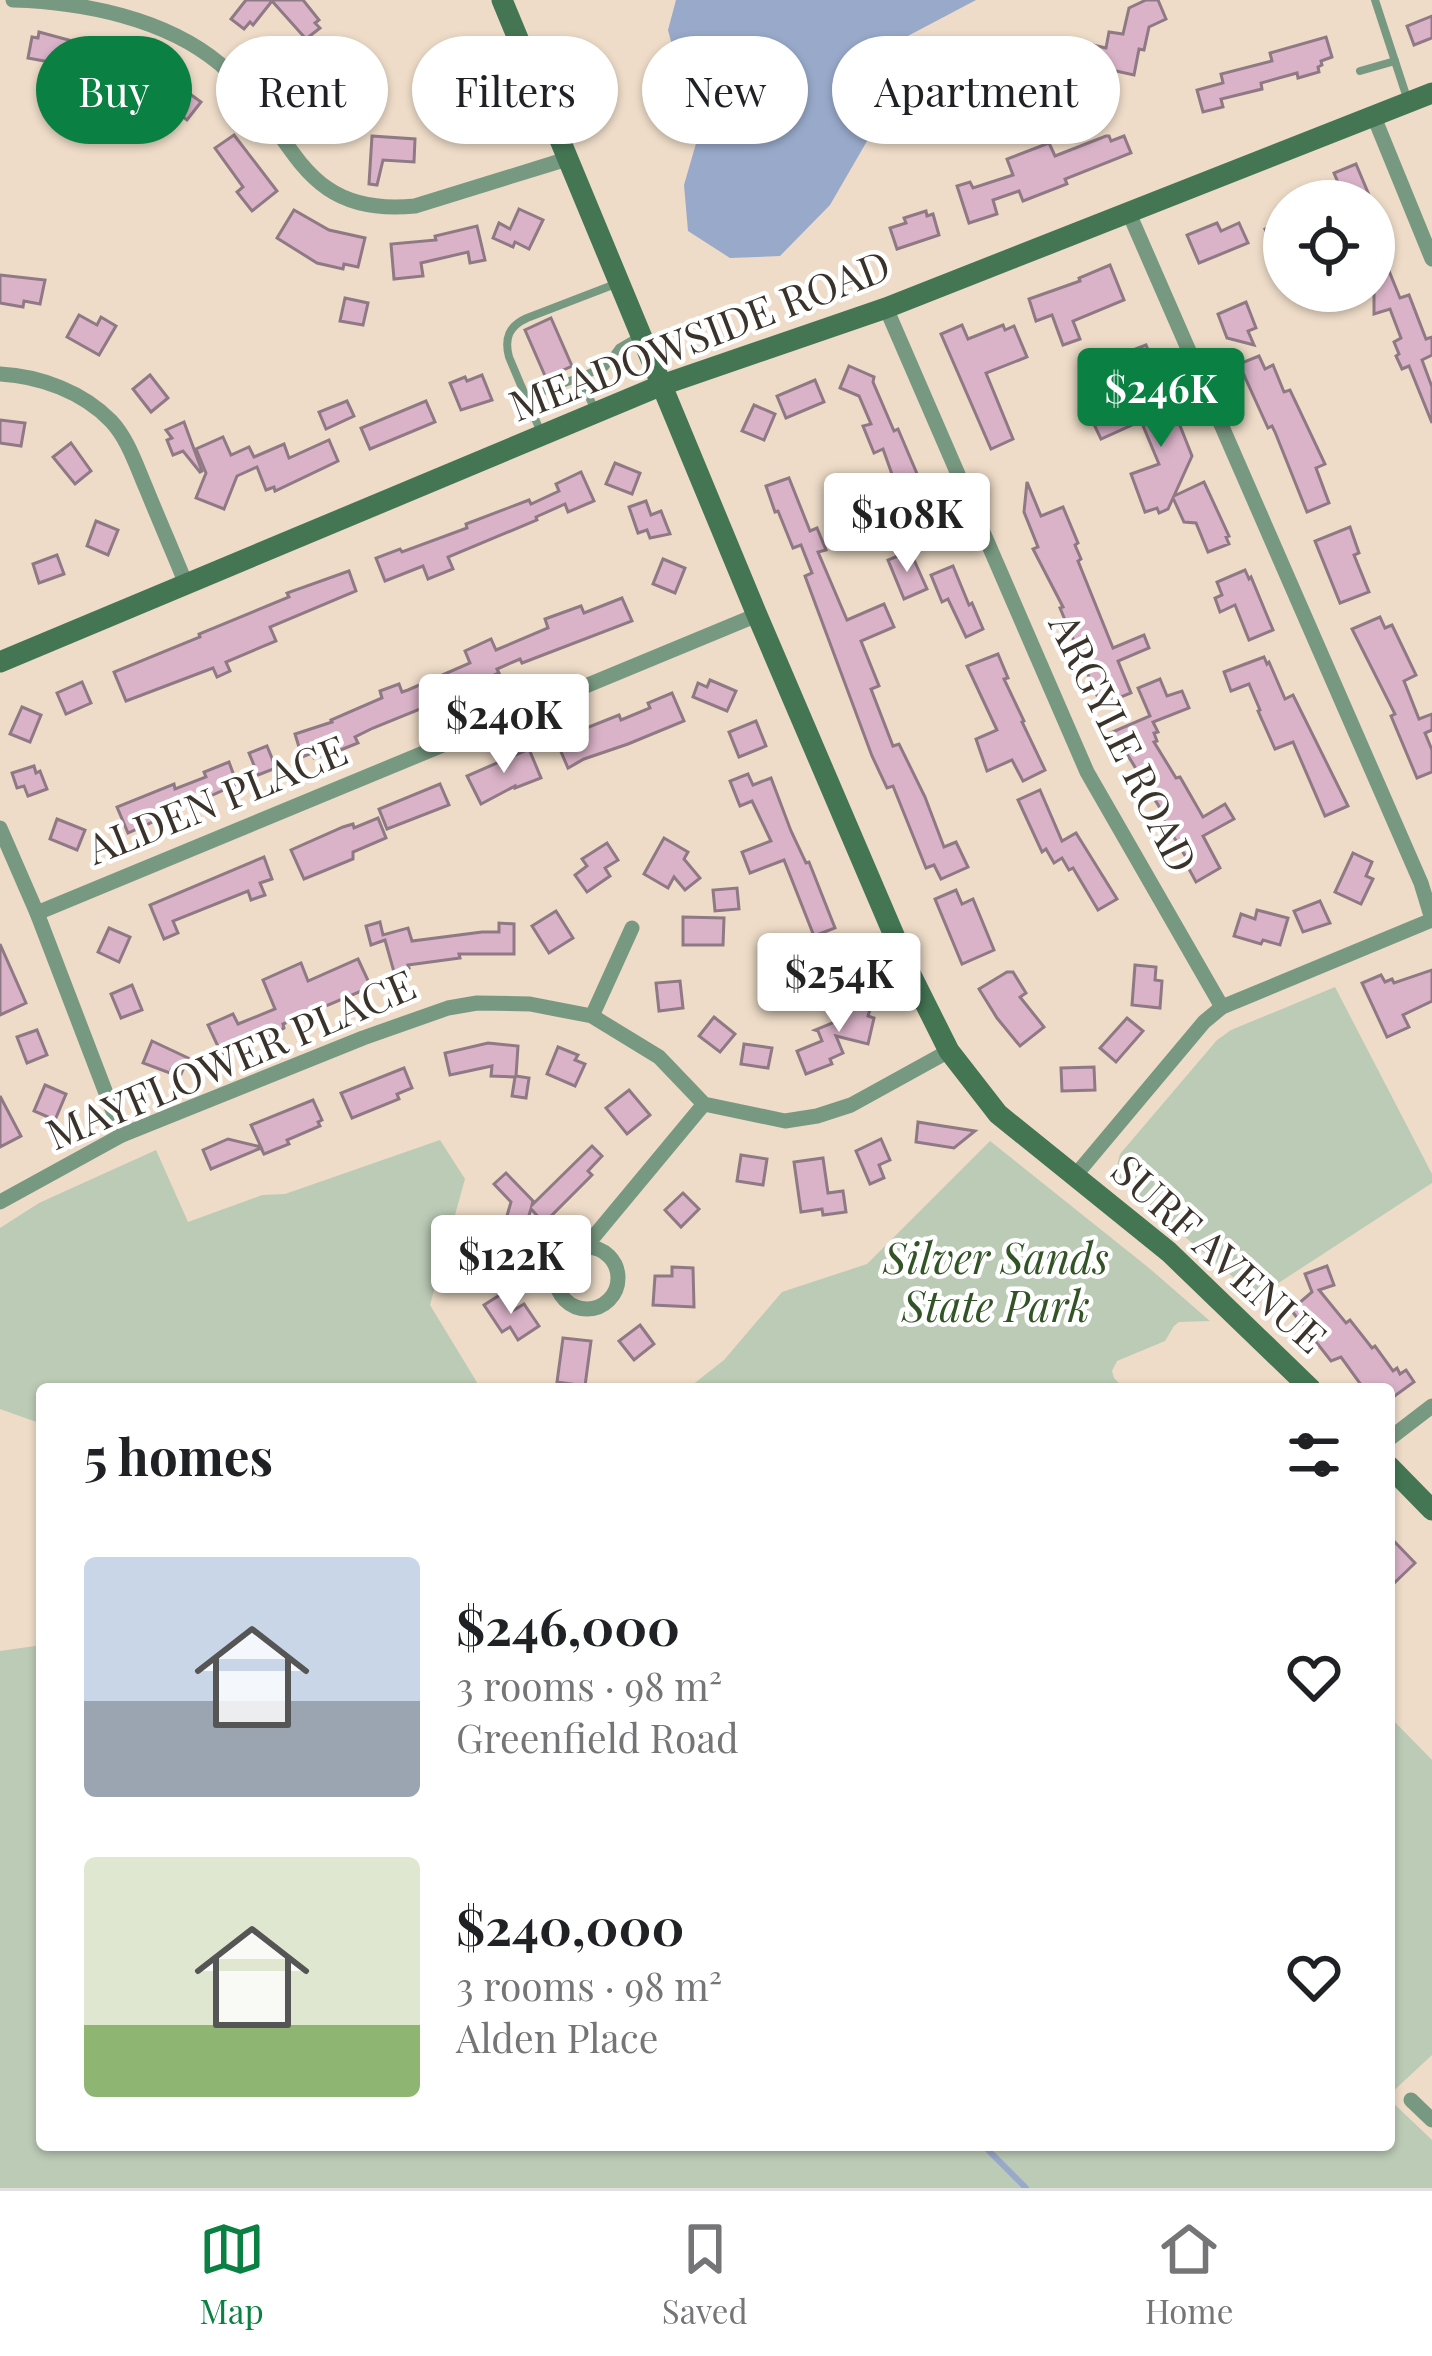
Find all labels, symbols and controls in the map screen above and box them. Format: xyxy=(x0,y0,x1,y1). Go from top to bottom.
chip: Buy xyxy=(36,36,192,144)
chip: Rent xyxy=(216,36,388,144)
chip: Filters xyxy=(412,36,618,144)
chip: New xyxy=(642,36,808,144)
chip: Apartment xyxy=(832,36,1120,144)
map controls xyxy=(1263,180,1395,312)
button: locate xyxy=(1263,180,1395,312)
street label: MEADOWSIDE ROAD xyxy=(501,236,898,433)
pin: $246K xyxy=(1077,348,1245,450)
text: $246K xyxy=(1104,361,1218,413)
pin: $108K xyxy=(823,473,991,575)
text: $108K xyxy=(851,486,963,538)
street label: ARGYLE ROAD xyxy=(1037,602,1212,881)
pin: $240K xyxy=(420,674,588,776)
text: $240K xyxy=(446,687,562,739)
street label: ALDEN PLACE xyxy=(77,721,355,876)
pin: $254K xyxy=(755,933,923,1035)
text: $254K xyxy=(784,946,894,998)
street label: MAYFLOWER PLACE xyxy=(37,955,423,1161)
street label: SURF AVENUE xyxy=(1101,1141,1340,1364)
pin: $122K xyxy=(427,1215,595,1317)
text: $122K xyxy=(458,1228,564,1280)
park label: Silver Sands State Park xyxy=(882,1229,1109,1333)
text: 5 homes xyxy=(84,1421,273,1489)
icon: filters xyxy=(1281,1422,1347,1488)
text: $246,000 xyxy=(456,1591,680,1659)
icon: home xyxy=(180,1605,324,1749)
icon: heart xyxy=(1281,1644,1347,1710)
text: 3 rooms · 98 m² xyxy=(456,1659,722,1711)
text: Greenfield Road xyxy=(456,1711,739,1763)
text: $240,000 xyxy=(456,1891,684,1959)
icon: home xyxy=(180,1905,324,2049)
icon: heart xyxy=(1281,1944,1347,2010)
text: 3 rooms · 98 m² xyxy=(456,1959,722,2011)
text: Alden Place xyxy=(456,2011,658,2063)
tab: Map xyxy=(199,2216,265,2332)
tab: Saved xyxy=(662,2216,748,2332)
tab: Home xyxy=(1145,2216,1233,2332)

